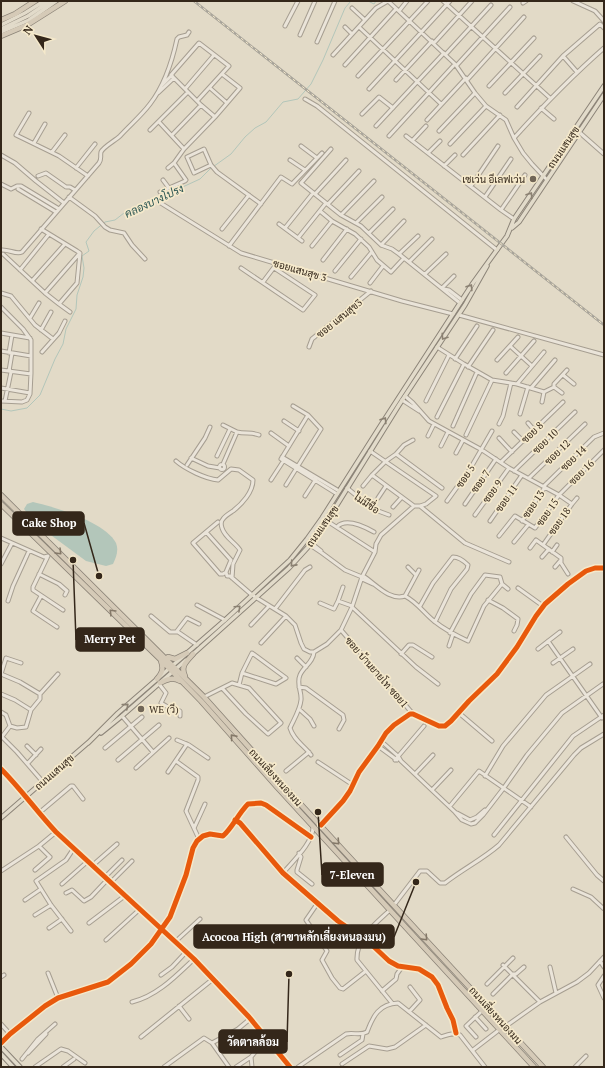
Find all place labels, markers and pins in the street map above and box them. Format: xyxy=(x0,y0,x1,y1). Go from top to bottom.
place label: เซเว่น อีเลฟเว่น xyxy=(462,173,525,186)
marker: เซเว่น อีเลฟเว่น xyxy=(528,174,538,184)
callout: Cake Shop xyxy=(13,512,84,535)
callout: Merry Pet xyxy=(76,628,144,651)
place label: WE (วี) xyxy=(149,703,179,716)
marker: WE (วี) xyxy=(136,704,146,714)
callout: 7-Eleven xyxy=(322,863,383,886)
callout: Acocoa High (สาขาหลักเลี่ยงหนองมน) xyxy=(194,925,394,948)
callout: วัดตาลล้อม xyxy=(219,1030,287,1053)

